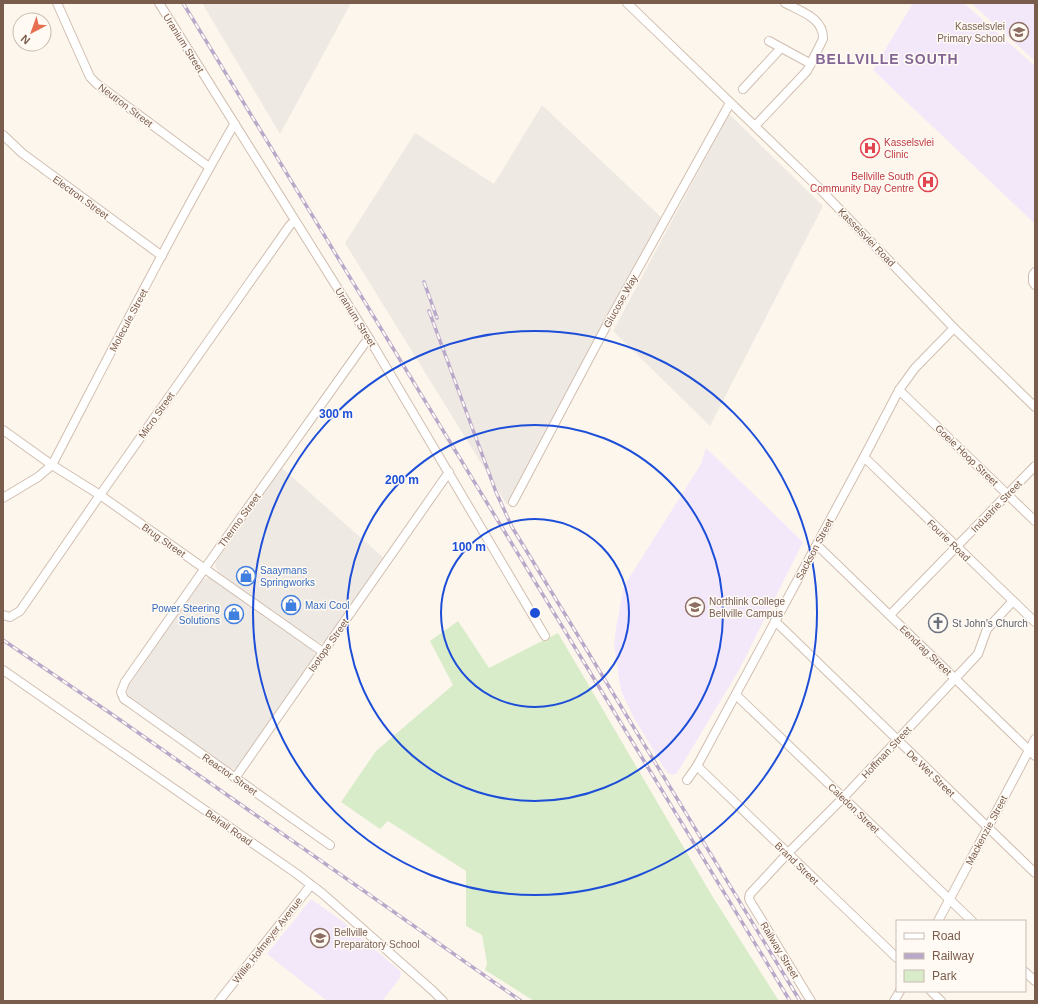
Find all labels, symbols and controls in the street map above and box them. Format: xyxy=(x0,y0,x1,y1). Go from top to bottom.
north arrow xyxy=(12,12,52,52)
street label: Uranium Street xyxy=(161,12,206,75)
place label: Kasselsvlei Primary School xyxy=(937,21,1005,44)
school or university icon: Kasselsvlei Primary School xyxy=(1008,21,1030,43)
text: N xyxy=(18,32,32,47)
district label: BELLVILLE SOUTH xyxy=(815,51,959,67)
street label: Neutron Street xyxy=(96,81,155,129)
hospital icon: Kasselsvlei Clinic xyxy=(859,137,881,159)
place label: Kasselsvlei Clinic xyxy=(884,137,934,160)
place label: Bellville South Community Day Centre xyxy=(810,171,914,194)
hospital icon: Bellville South Community Day Centre xyxy=(917,171,939,193)
street label: Electron Street xyxy=(51,174,111,221)
street label: Kasselsvlei Road xyxy=(836,206,897,269)
street label: Glucose Way xyxy=(601,273,640,330)
street label: Uranium Street xyxy=(333,286,378,349)
street label: Molecule Street xyxy=(107,287,150,353)
street label: Micro Street xyxy=(136,390,176,441)
text: 300 m xyxy=(319,407,353,421)
street label: Goeie Hoop Street xyxy=(933,423,1000,488)
text: 200 m xyxy=(385,473,419,487)
street label: Industrie Street xyxy=(969,478,1024,535)
street label: Thermo Street xyxy=(216,491,263,549)
street label: Sackson Street xyxy=(794,517,835,582)
street label: Fourie Road xyxy=(925,517,972,563)
street label: Brug Street xyxy=(140,521,188,560)
text: 100 m xyxy=(452,540,486,554)
shop icon: Saaymans Springworks xyxy=(235,565,257,587)
place label: Saaymans Springworks xyxy=(260,565,315,588)
shop icon: Maxi Cool xyxy=(280,594,302,616)
school or university icon: Northlink College Bellville Campus xyxy=(684,596,706,618)
place label: Northlink College Bellville Campus xyxy=(709,596,786,619)
place label: Maxi Cool xyxy=(305,600,349,611)
place label: Power Steering Solutions xyxy=(152,603,220,626)
shop icon: Power Steering Solutions xyxy=(223,603,245,625)
centre of rings xyxy=(528,606,542,620)
church icon: St John's Church xyxy=(927,612,949,634)
street label: Isotope Street xyxy=(306,616,351,674)
place label: St John's Church xyxy=(952,618,1028,629)
street label: Eendrag Street xyxy=(898,623,954,678)
street label: Hoffman Street xyxy=(859,724,913,781)
street label: De Wet Street xyxy=(904,748,957,799)
street label: Reactor Street xyxy=(200,751,259,798)
street label: Caledon Street xyxy=(826,781,882,836)
street label: Mackenzie Street xyxy=(963,793,1010,867)
street label: Belrail Road xyxy=(203,807,254,848)
street label: Brand Street xyxy=(773,840,821,887)
street label: Willie Hofmeyer Avenue xyxy=(230,895,305,985)
street label: Railway Street xyxy=(758,920,801,981)
legend xyxy=(896,920,1026,992)
school or university icon: Bellville Preparatory School xyxy=(309,927,331,949)
place label: Bellville Preparatory School xyxy=(334,927,420,950)
text: Road xyxy=(932,929,961,943)
text: Railway xyxy=(932,949,974,963)
text: Park xyxy=(932,969,958,983)

